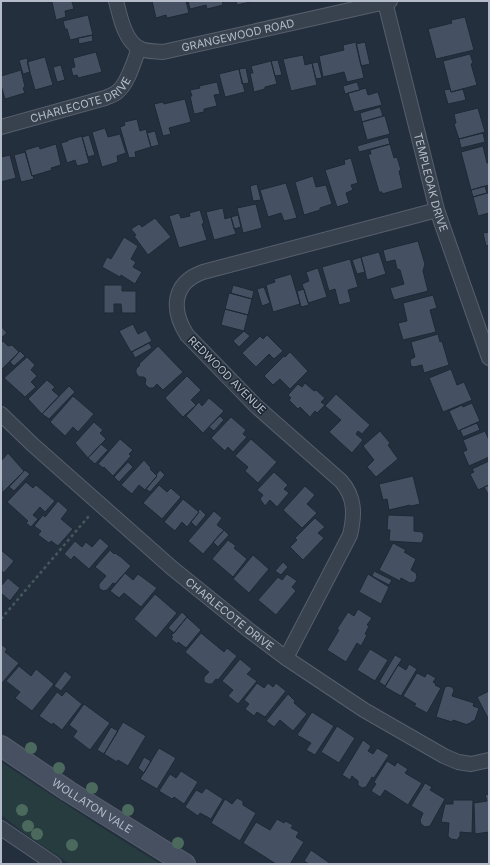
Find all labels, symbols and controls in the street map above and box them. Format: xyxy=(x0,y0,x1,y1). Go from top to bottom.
street label: GRANGEWOOD ROAD xyxy=(180,16,296,55)
street label: CHARLECOTE DRIVE xyxy=(29,74,134,126)
street label: TEMPLEOAK DRIVE xyxy=(411,131,451,234)
street label: REDWOOD AVENUE xyxy=(185,333,269,417)
street label: CHARLECOTE DRIVE xyxy=(183,575,277,653)
street label: WOLLATON VALE xyxy=(49,775,135,836)

